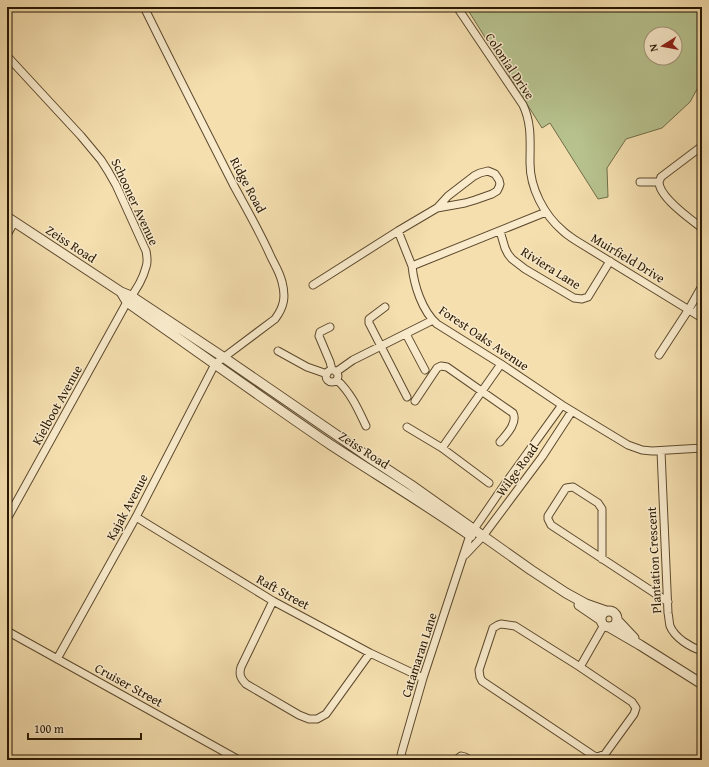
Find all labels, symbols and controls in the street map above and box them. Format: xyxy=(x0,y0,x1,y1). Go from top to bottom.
north arrow xyxy=(643,26,683,66)
street label: Colonial Drive xyxy=(481,29,539,103)
text: N xyxy=(645,42,662,53)
street label: Ridge Road xyxy=(225,154,271,216)
street label: Schooner Avenue xyxy=(107,155,163,249)
street label: Zeiss Road xyxy=(42,221,100,268)
street label: Muirfield Drive xyxy=(587,228,669,288)
street label: Riviera Lane xyxy=(517,242,585,294)
street label: Forest Oaks Avenue xyxy=(435,301,533,375)
street label: Kielboot Avenue xyxy=(27,362,87,448)
street label: Zeiss Road xyxy=(335,427,393,474)
street label: Wilge Road xyxy=(491,440,543,500)
street label: Kajak Avenue xyxy=(102,470,152,544)
street label: Plantation Crescent xyxy=(642,506,666,614)
street label: Raft Street xyxy=(253,570,313,615)
street label: Catamaran Lane xyxy=(396,610,442,700)
street label: Cruiser Street xyxy=(91,658,167,712)
scale bar xyxy=(28,715,141,741)
text: 100 m xyxy=(34,720,64,737)

